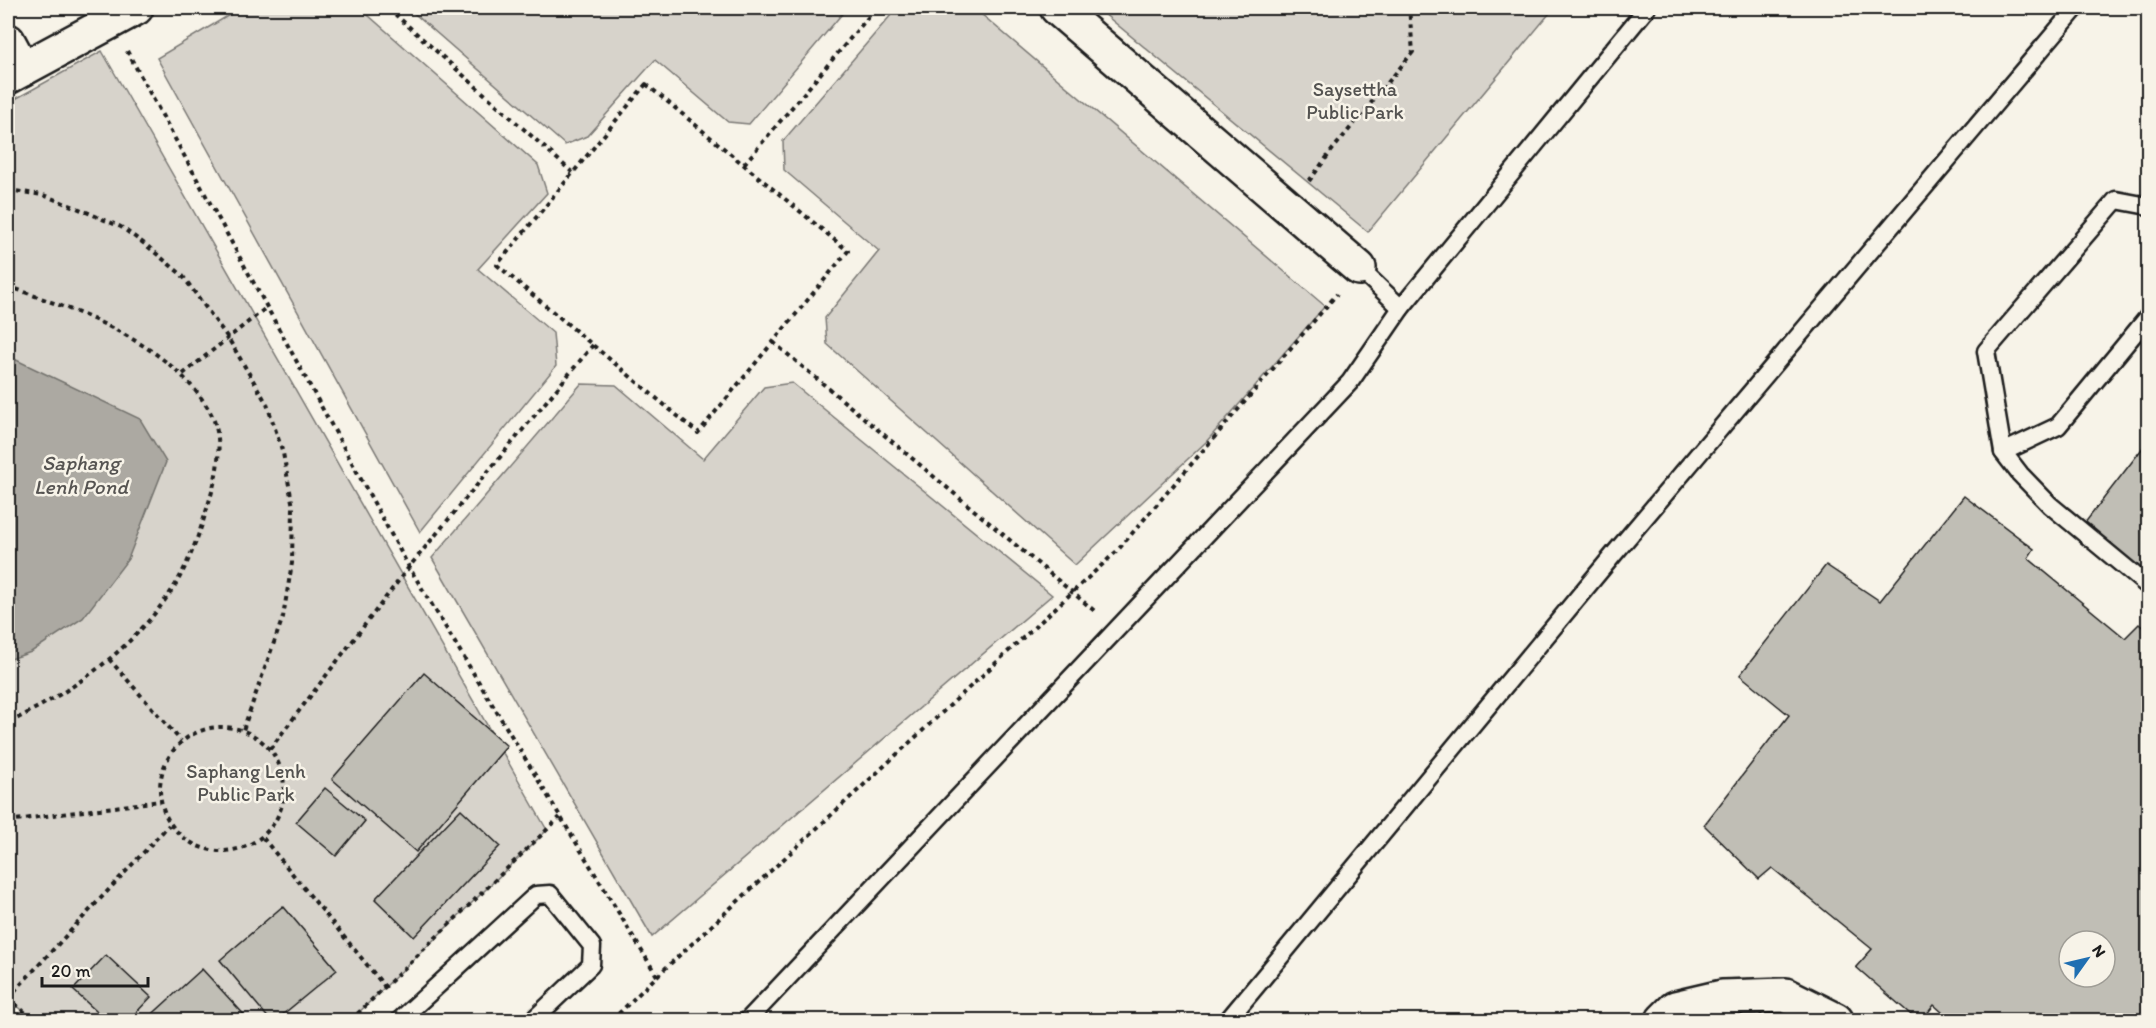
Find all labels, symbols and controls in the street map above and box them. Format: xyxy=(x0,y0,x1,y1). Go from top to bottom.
park label: Saysettha Public Park xyxy=(1306,77,1404,124)
water label: Saphang Lenh Pond xyxy=(34,450,129,499)
park label: Saphang Lenh Public Park xyxy=(186,759,306,806)
north arrow xyxy=(2057,929,2117,989)
text: N xyxy=(2088,941,2110,961)
scale bar xyxy=(42,950,148,988)
text: 20 m xyxy=(51,960,91,982)

